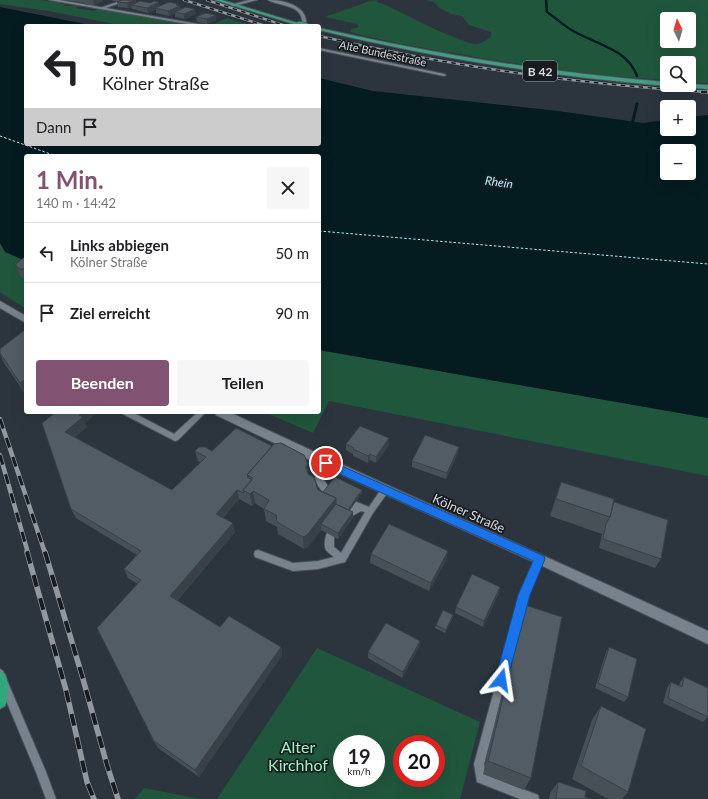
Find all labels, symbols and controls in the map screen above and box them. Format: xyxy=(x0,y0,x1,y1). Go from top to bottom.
north arrow xyxy=(660,12,696,48)
map controls xyxy=(660,12,696,180)
street label: Alte Bundesstraße xyxy=(338,37,428,69)
text: 50 m xyxy=(102,38,165,72)
icon: left xyxy=(36,40,88,92)
button: search xyxy=(660,56,696,92)
road number: B 42 xyxy=(523,61,557,81)
text: Kölner Straße xyxy=(102,72,209,94)
button: + xyxy=(660,100,696,136)
icon: arrive xyxy=(79,116,101,138)
text: Dann xyxy=(36,118,71,136)
button: − xyxy=(660,144,696,180)
text: 1 Min. xyxy=(36,165,104,194)
button: close xyxy=(267,167,309,209)
water label: Rhein xyxy=(484,173,514,191)
text: 140 m · 14:42 xyxy=(36,195,116,211)
text: Links abbiegen xyxy=(70,236,169,254)
icon: left xyxy=(36,242,58,264)
text: 50 m xyxy=(275,244,309,262)
text: Kölner Straße xyxy=(70,254,147,270)
icon: arrive xyxy=(36,302,58,324)
text: Ziel erreicht xyxy=(70,304,150,322)
text: 90 m xyxy=(275,304,309,322)
button: Beenden xyxy=(36,360,169,406)
button: Teilen xyxy=(177,360,309,406)
pin xyxy=(309,446,343,480)
icon: arrive xyxy=(315,452,337,474)
street label: Kölner Straße xyxy=(430,490,508,536)
position arrow xyxy=(480,659,522,701)
speed limit sign: 20 xyxy=(393,735,445,787)
park label: Alter Kirchhof xyxy=(268,737,328,774)
text: 19 xyxy=(347,744,371,768)
text: km/h xyxy=(347,765,371,777)

